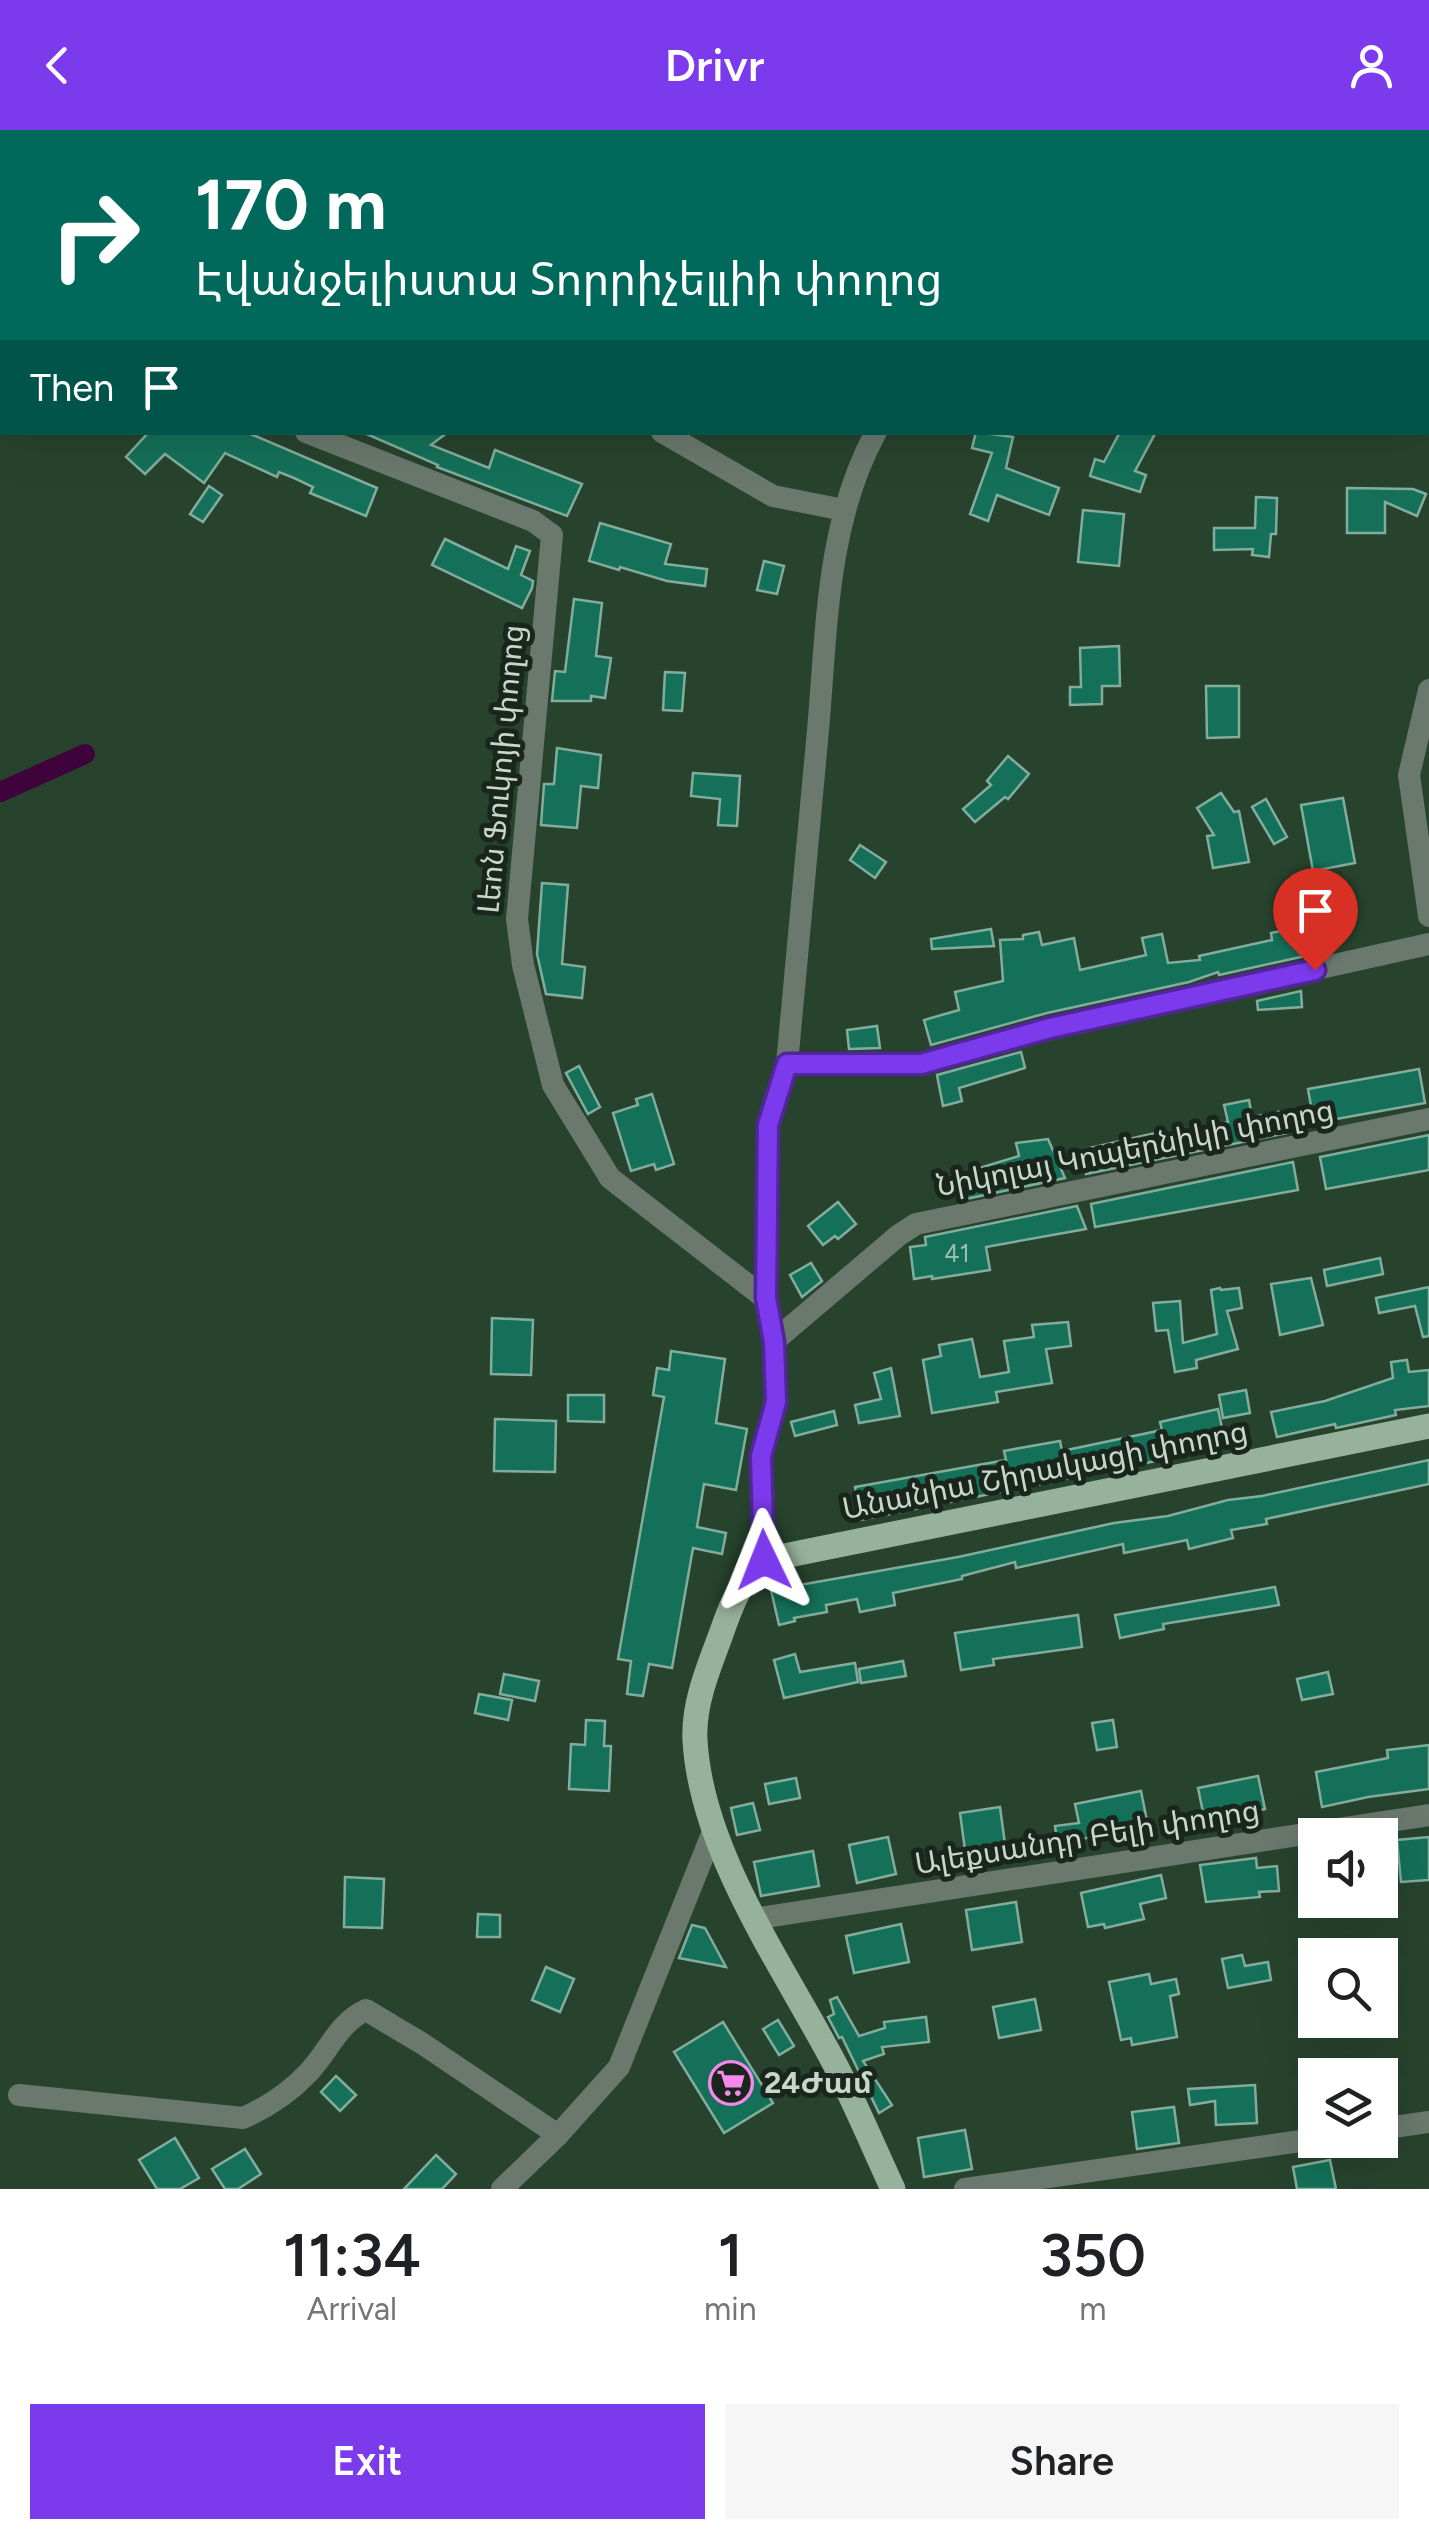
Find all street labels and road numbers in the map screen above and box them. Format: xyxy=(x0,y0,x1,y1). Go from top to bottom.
street label: Լեոն Ֆուկոյի փողոց xyxy=(469,623,532,915)
street label: Նիկոլայ Կոպերնիկի փողոց xyxy=(933,1091,1337,1204)
street label: Անանիա Շիրակացի փողոց xyxy=(839,1412,1251,1527)
street label: Ալեքսանդր Բելի փողոց xyxy=(912,1791,1262,1882)

